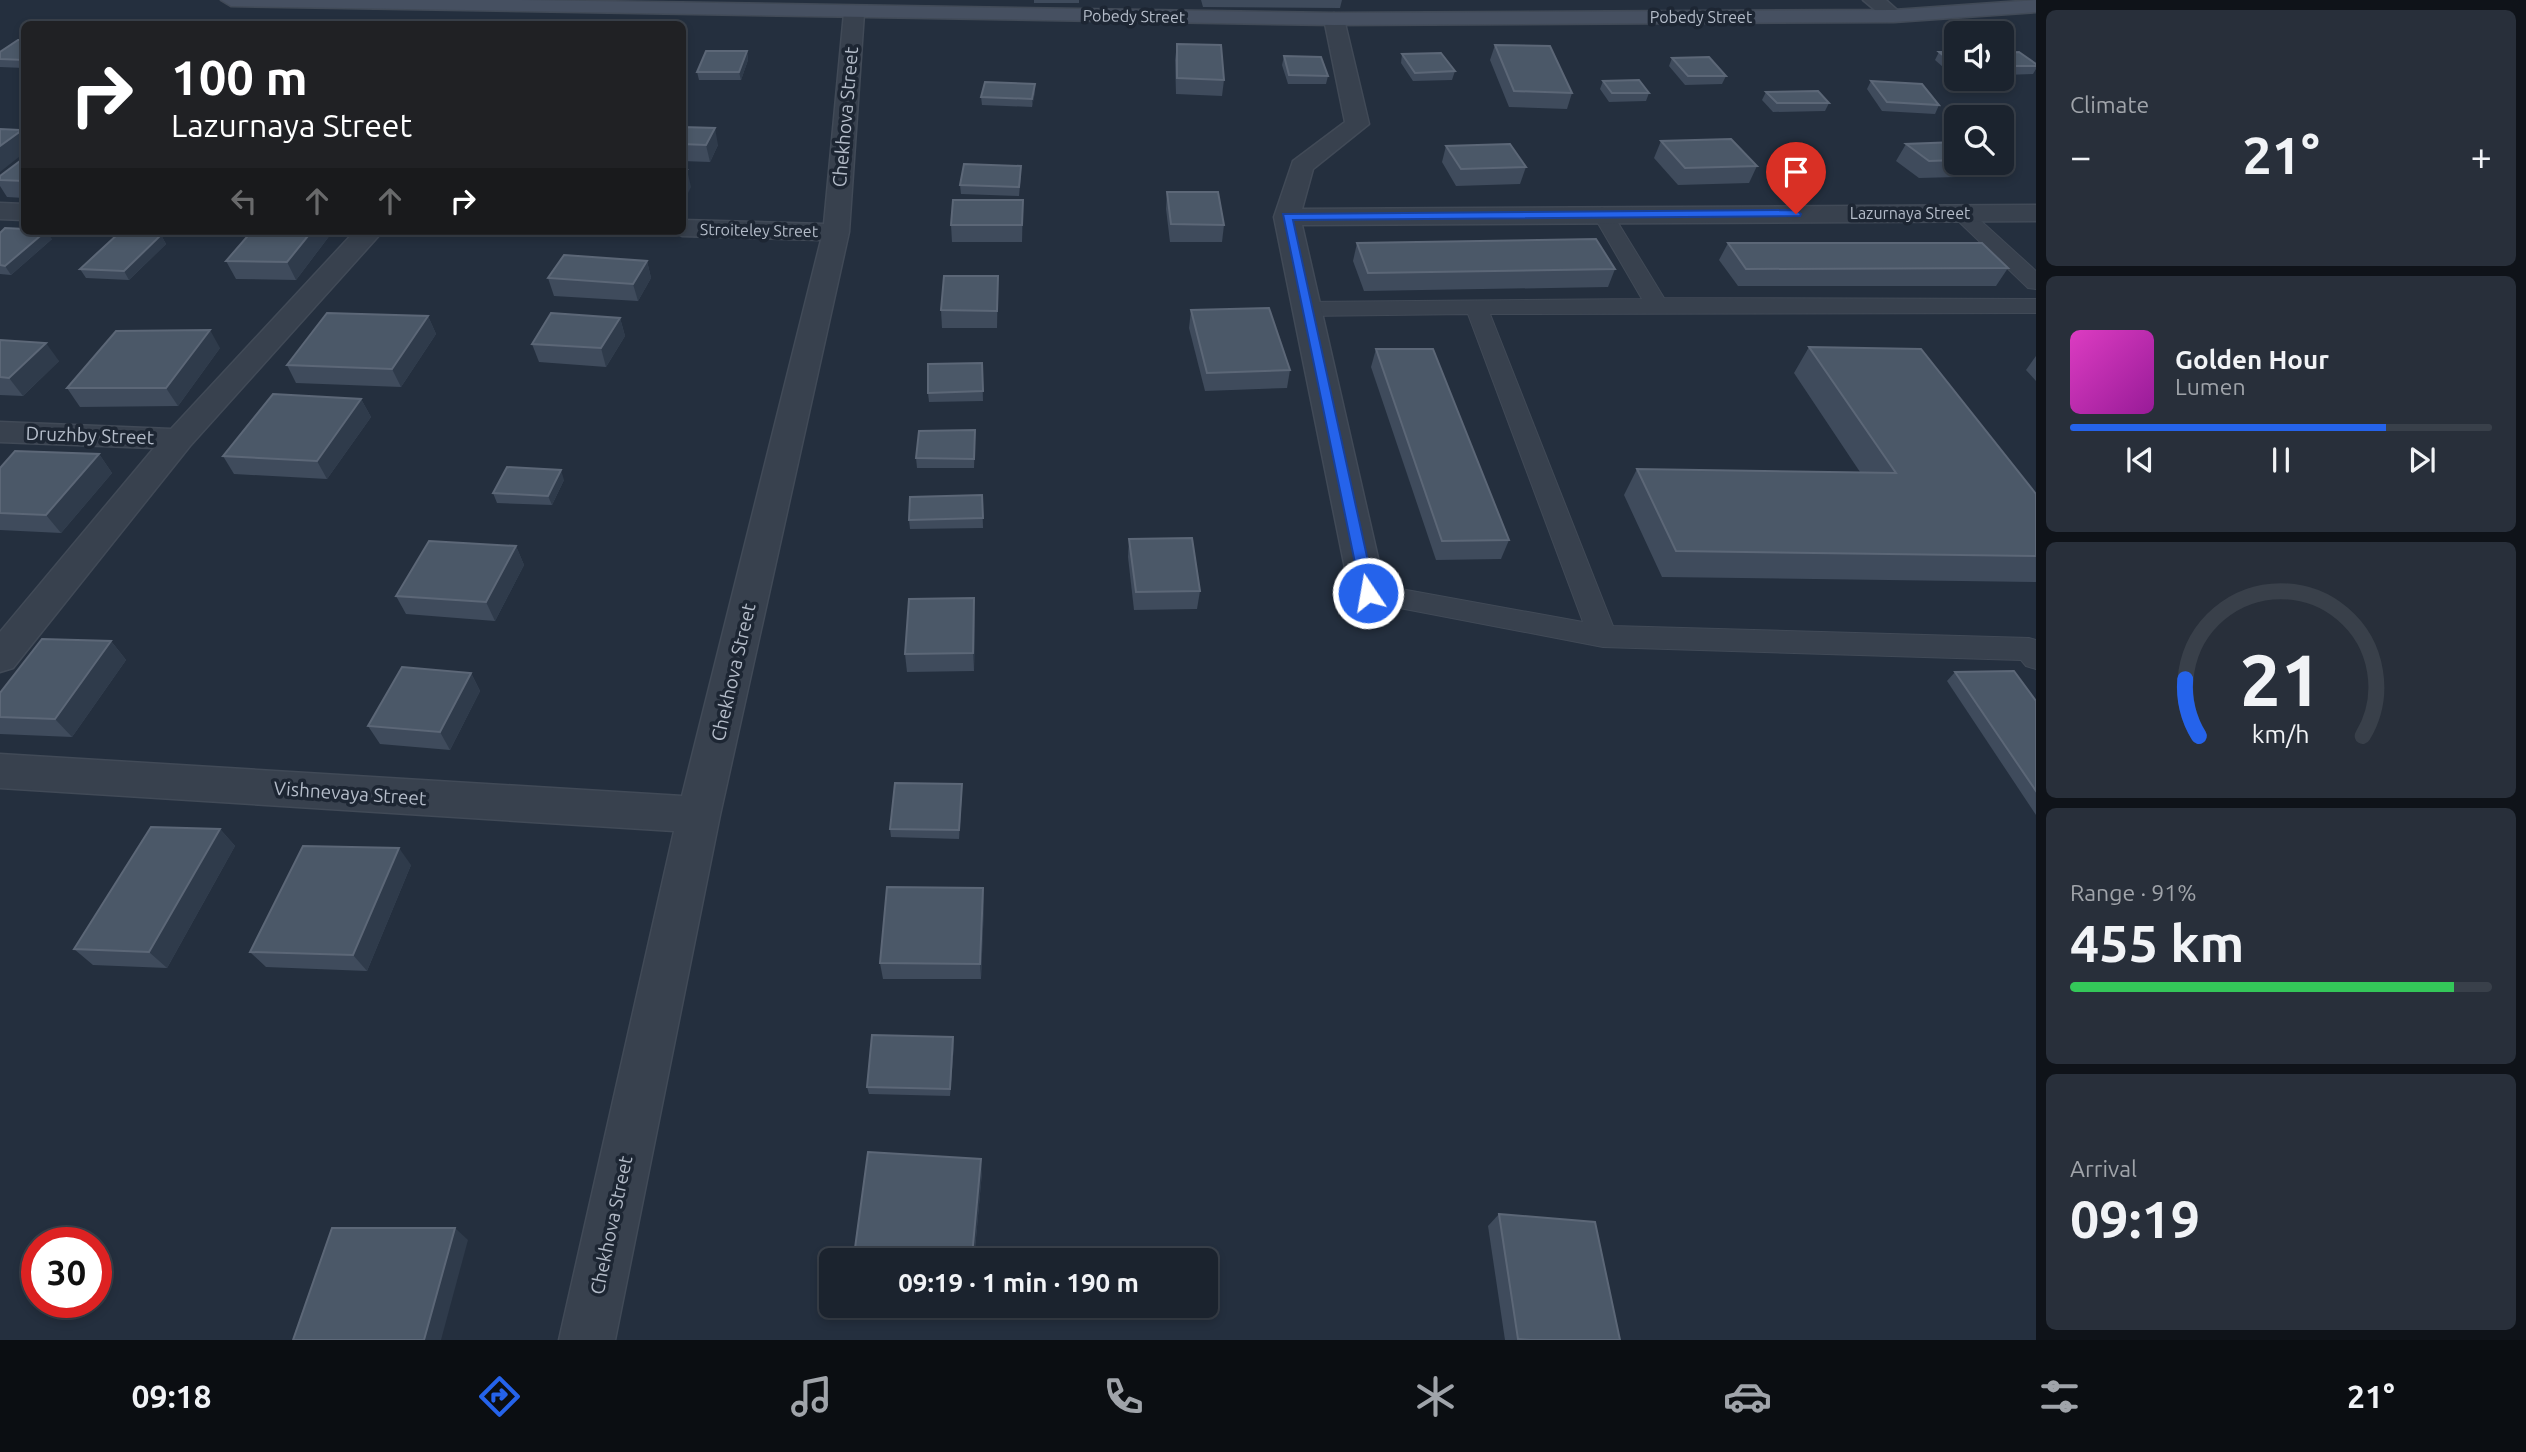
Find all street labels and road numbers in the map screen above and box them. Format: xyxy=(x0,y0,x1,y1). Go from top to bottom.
street label: Pobedy Street xyxy=(1083,6,1186,26)
street label: Pobedy Street xyxy=(1650,8,1753,26)
street label: Chekhova Street xyxy=(828,45,862,188)
street label: Lazurnaya Street xyxy=(1850,204,1971,222)
street label: Stroiteley Street xyxy=(700,220,819,240)
street label: Druzhby Street xyxy=(25,422,155,448)
street label: Chekhova Street xyxy=(706,600,760,743)
street label: Vishnevaya Street xyxy=(273,777,428,809)
street label: Chekhova Street xyxy=(586,1153,637,1296)

